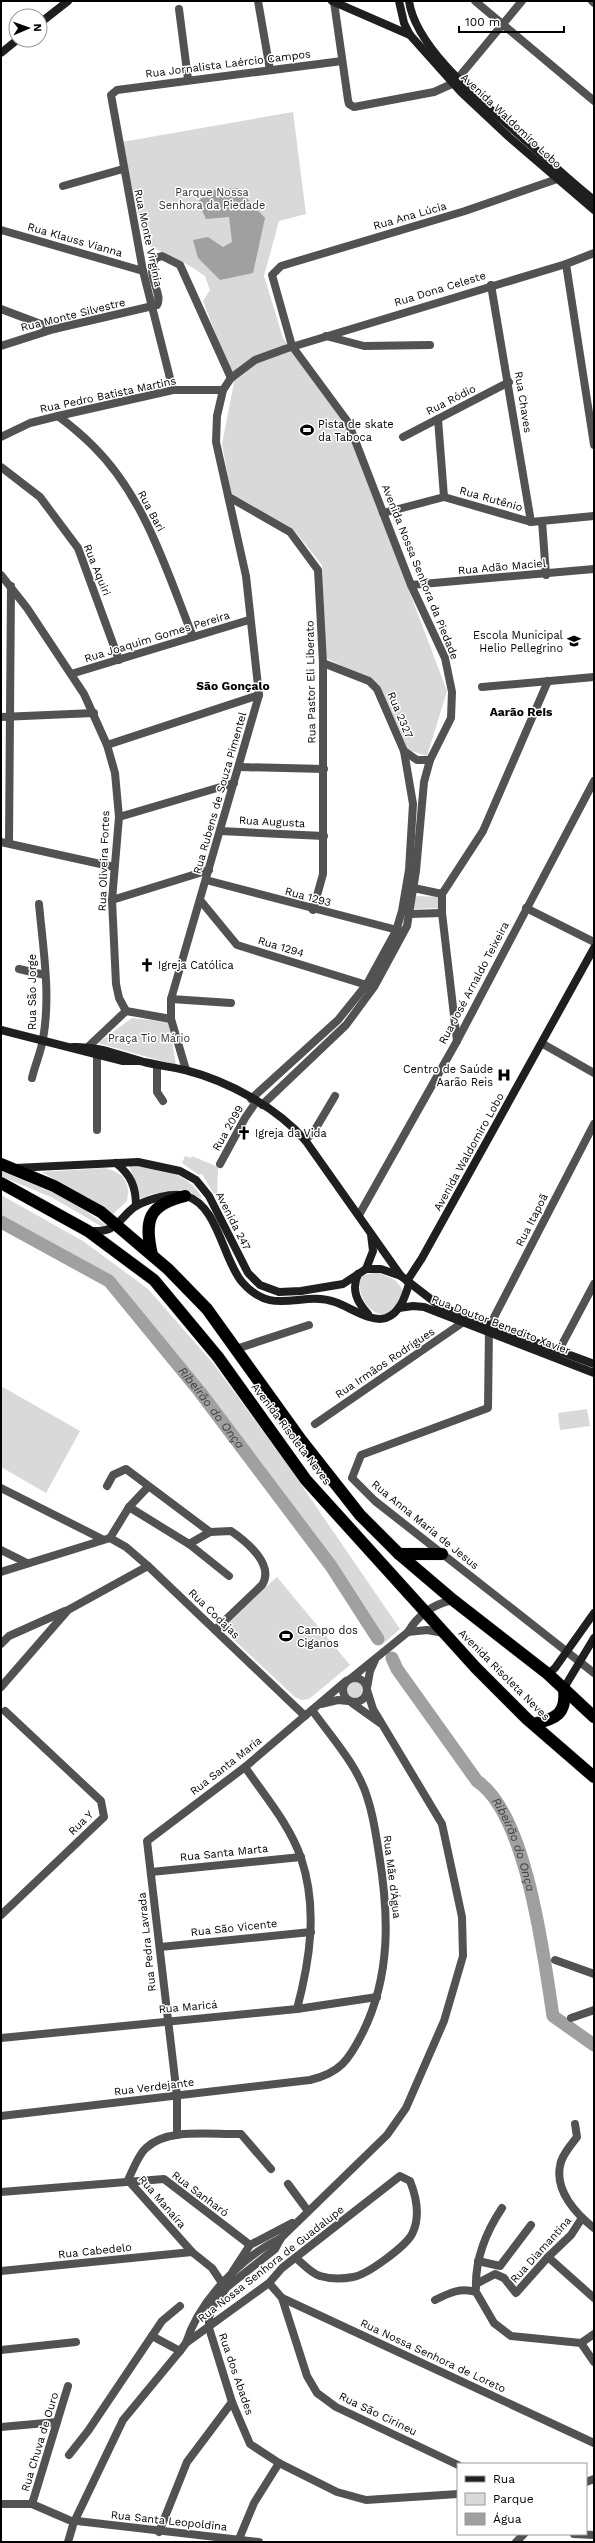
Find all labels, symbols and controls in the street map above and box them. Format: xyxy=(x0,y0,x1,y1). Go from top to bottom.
north arrow xyxy=(8,8,48,48)
scale bar xyxy=(459,8,564,34)
text: 100 m xyxy=(465,15,500,29)
text: N xyxy=(31,23,44,32)
street label: Rua Jornalista Laércio Campos xyxy=(145,47,312,81)
street label: Avenida Waldomiro Lobo xyxy=(458,71,564,171)
park label: Parque Nossa Senhora da Piedade xyxy=(159,186,265,212)
street label: Rua Monte Virgínia xyxy=(131,188,165,288)
street label: Rua Ana Lúcia xyxy=(372,199,448,233)
street label: Rua Klauss Vianna xyxy=(26,220,124,260)
street label: Rua Dona Celeste xyxy=(393,269,487,309)
street label: Rua Monte Silvestre xyxy=(19,296,127,334)
street label: Rua Chaves xyxy=(512,370,534,434)
street label: Rua Pedro Batista Martins xyxy=(39,374,177,416)
street label: Rua Ródio xyxy=(424,382,478,418)
place label: Pista de skate da Taboca xyxy=(318,418,394,444)
sports icon: Pista de skate da Taboca xyxy=(299,422,315,438)
street label: Avenida Nossa Senhora da Piedade xyxy=(379,482,461,662)
street label: Rua Rutênio xyxy=(458,484,524,514)
street label: Rua Bari xyxy=(135,488,167,534)
street label: Rua Aquiri xyxy=(81,542,113,598)
street label: Rua Adão Maciel xyxy=(457,557,547,577)
street label: Rua Joaquim Gomes Pereira xyxy=(83,609,231,665)
street label: Rua Pastor Eli Liberato xyxy=(303,620,319,744)
place label: Escola Municipal Helio Pellegrino xyxy=(473,629,564,655)
school or university icon: Escola Municipal Helio Pellegrino xyxy=(566,633,582,649)
district label: São Gonçalo xyxy=(196,679,270,693)
street label: Rua 2327 xyxy=(384,690,416,740)
district label: Aarão Reis xyxy=(490,705,553,719)
street label: Rua Rubens de Souza Pimentel xyxy=(191,710,250,875)
street label: Rua Oliveira Fortes xyxy=(96,810,112,912)
street label: Rua Augusta xyxy=(238,814,306,830)
street label: Rua 1293 xyxy=(284,885,332,909)
street label: Rua José Arnaldo Teixeira xyxy=(436,920,512,1046)
street label: Rua 1294 xyxy=(256,934,306,960)
street label: Rua São Jorge xyxy=(26,954,39,1030)
church icon: Igreja Católica xyxy=(139,957,155,973)
place label: Igreja Católica xyxy=(158,959,234,972)
park label: Praça Tio Mário xyxy=(108,1032,190,1045)
place label: Centro de Saúde Aarão Reis xyxy=(403,1063,493,1089)
hospital icon: Centro de Saúde Aarão Reis xyxy=(496,1067,512,1083)
street label: Avenida Waldomiro Lobo xyxy=(431,1091,507,1213)
street label: Rua 2099 xyxy=(210,1103,246,1153)
church icon: Igreja da Vida xyxy=(236,1125,252,1141)
place label: Igreja da Vida xyxy=(255,1127,327,1140)
street label: Avenida 247 xyxy=(213,1190,253,1252)
street label: Rua Itapoã xyxy=(513,1191,551,1249)
street label: Rua Doutor Benedito Xavier xyxy=(430,1292,573,1358)
street label: Rua Irmãos Rodrigues xyxy=(333,1325,437,1401)
water label: Ribeirão do Onça xyxy=(175,1364,248,1452)
street label: Avenida Risoleta Neves xyxy=(249,1381,334,1488)
street label: Rua Anna Maria de Jesus xyxy=(369,1478,481,1572)
street label: Rua Codajas xyxy=(186,1586,242,1642)
place label: Campo dos Ciganos xyxy=(297,1624,358,1650)
street label: Avenida Risoleta Neves xyxy=(456,1627,553,1724)
sports icon: Campo dos Ciganos xyxy=(278,1628,294,1644)
street label: Rua Santa Maria xyxy=(188,1734,264,1798)
water label: Ribeirão do Onça xyxy=(489,1795,538,1894)
street label: Rua Y xyxy=(66,1808,97,1838)
street label: Rua Mãe d'Água xyxy=(380,1834,405,1919)
street label: Rua Santa Marta xyxy=(179,1842,269,1864)
street label: Rua Pedra Lavrada xyxy=(135,1892,159,1992)
street label: Rua São Vicente xyxy=(190,1917,278,1939)
street label: Rua Maricá xyxy=(158,1998,218,2016)
street label: Rua Verdejante xyxy=(113,2076,195,2098)
street label: Rua Sanharó xyxy=(169,2168,231,2220)
street label: Rua Manaíra xyxy=(136,2173,188,2231)
street label: Rua Nossa Senhora de Guadalupe xyxy=(195,2203,347,2325)
street label: Rua Diamantina xyxy=(508,2214,574,2286)
street label: Rua Cabedelo xyxy=(58,2241,132,2261)
street label: Rua Nossa Senhora de Loreto xyxy=(358,2317,508,2395)
street label: Rua dos Abades xyxy=(216,2331,256,2417)
street label: Rua São Cirineu xyxy=(337,2390,419,2438)
street label: Rua Chuva de Ouro xyxy=(19,2391,61,2493)
legend xyxy=(457,2463,587,2535)
text: Rua xyxy=(493,2472,515,2486)
text: Parque xyxy=(493,2492,534,2506)
street label: Rua Santa Leopoldina xyxy=(110,2508,228,2534)
text: Água xyxy=(493,2512,522,2526)

